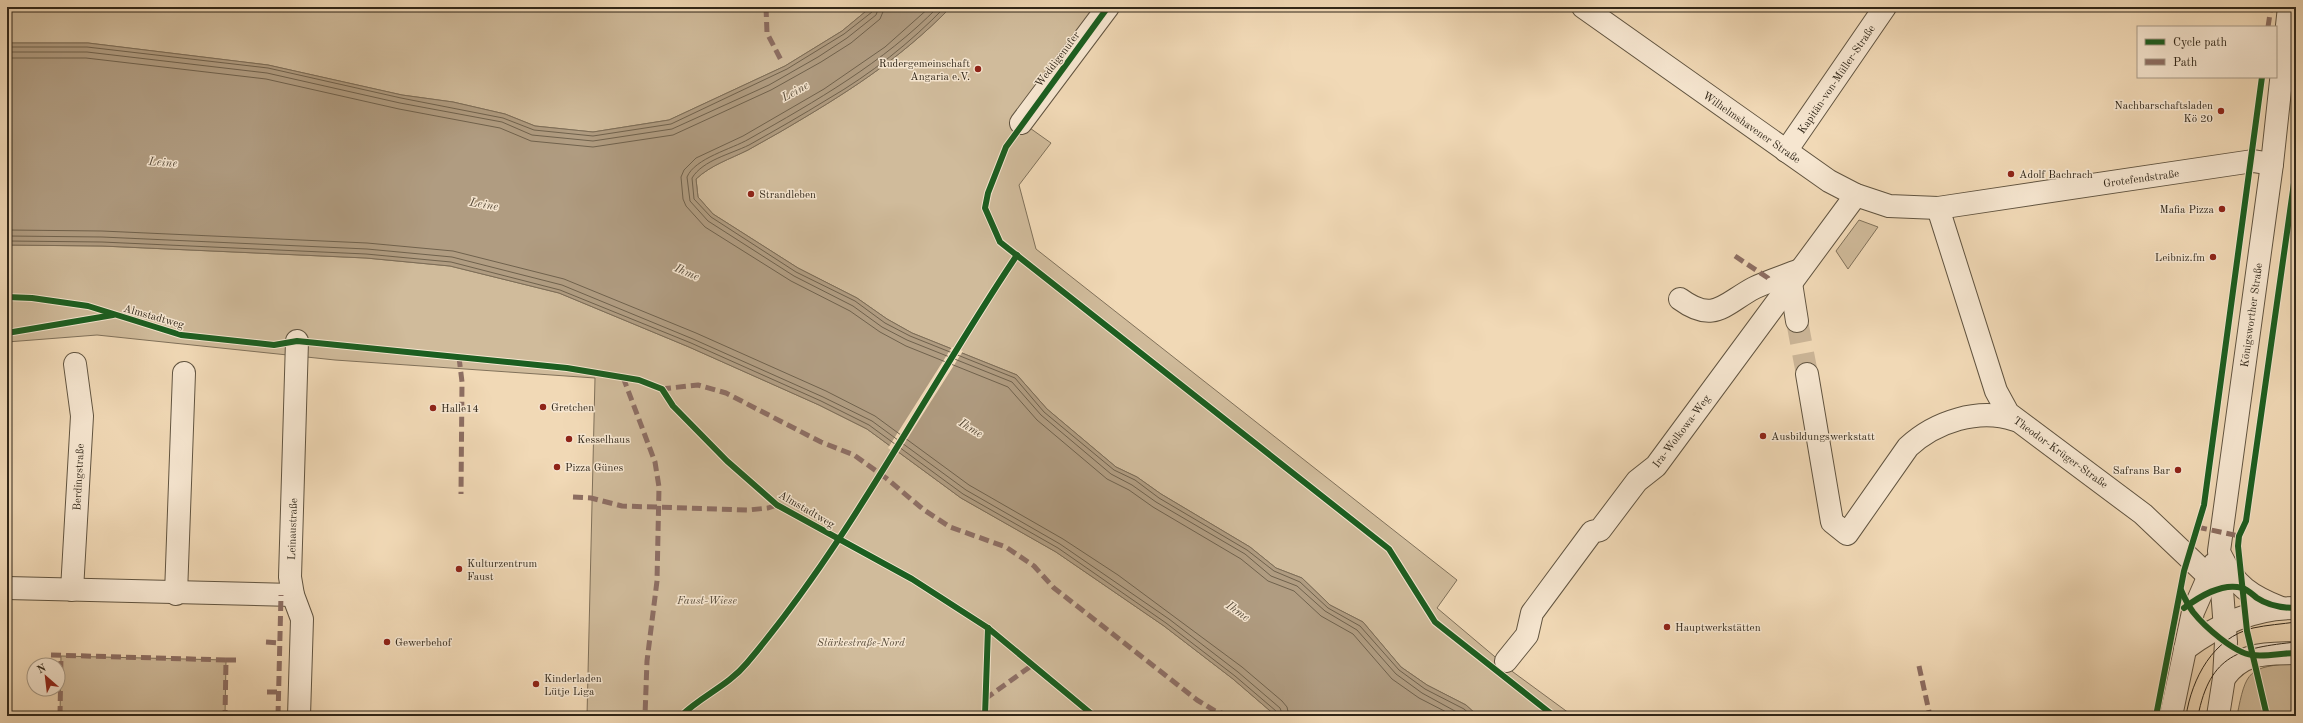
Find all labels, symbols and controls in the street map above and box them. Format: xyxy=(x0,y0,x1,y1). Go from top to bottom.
street label: Kapitän-von-Müller-Straße xyxy=(1797,23,1878,136)
legend xyxy=(2137,26,2277,78)
street label: Weddigenufer xyxy=(1034,30,1083,90)
text: Cycle path xyxy=(2173,37,2228,49)
text: Path xyxy=(2173,57,2198,69)
place label: Rudergemeinschaft Angaria e.V. xyxy=(879,59,970,83)
marker: Rudergemeinschaft Angaria e.V. xyxy=(973,64,983,74)
water label: Leine xyxy=(779,80,811,105)
street label: Wilhelmshavener Straße xyxy=(1700,90,1802,166)
place label: Nachbarschaftsladen Kö 20 xyxy=(2114,101,2213,125)
marker: Nachbarschaftsladen Kö 20 xyxy=(2216,106,2226,116)
water label: Leine xyxy=(147,156,178,170)
marker: Adolf Bachrach xyxy=(2006,169,2016,179)
street label: Grotefendstraße xyxy=(2103,169,2180,190)
place label: Adolf Bachrach xyxy=(2019,170,2093,181)
marker: Strandleben xyxy=(746,189,756,199)
place label: Strandleben xyxy=(759,190,816,201)
water label: Leine xyxy=(468,196,499,213)
marker: Mafia Pizza xyxy=(2217,204,2227,214)
place label: Mafia Pizza xyxy=(2159,205,2215,216)
marker: Leibniz.fm xyxy=(2208,252,2218,262)
place label: Leibniz.fm xyxy=(2155,253,2205,264)
water label: Ihme xyxy=(672,262,701,283)
street label: Königsworther Straße xyxy=(2240,262,2265,368)
street label: Almstadtweg xyxy=(122,304,185,331)
street label: Ira-Wolkowa-Weg xyxy=(1651,393,1713,470)
marker: Gretchen xyxy=(538,402,548,412)
marker: Halle14 xyxy=(428,403,438,413)
place label: Gretchen xyxy=(551,403,594,414)
place label: Halle14 xyxy=(441,404,479,415)
street label: Theodor-Krüger-Straße xyxy=(2011,415,2109,491)
water label: Ihme xyxy=(956,417,985,441)
marker: Ausbildungswerkstatt xyxy=(1758,431,1768,441)
place label: Ausbildungswerkstatt xyxy=(1771,432,1875,443)
marker: Kesselhaus xyxy=(564,434,574,444)
place label: Kesselhaus xyxy=(577,435,630,446)
street label: Berdingstraße xyxy=(72,443,87,511)
marker: Pizza Günes xyxy=(552,462,562,472)
place label: Pizza Günes xyxy=(565,463,623,474)
marker: Safrans Bar xyxy=(2173,465,2183,475)
place label: Safrans Bar xyxy=(2113,466,2170,477)
street label: Almstadtweg xyxy=(776,490,836,531)
street label: Leinaustraße xyxy=(287,498,300,560)
place label: Kulturzentrum Faust xyxy=(467,559,537,583)
marker: Kulturzentrum Faust xyxy=(454,564,464,574)
park label: Faust-Wiese xyxy=(676,596,737,607)
water label: Ihme xyxy=(1223,599,1251,624)
marker: Hauptwerkstätten xyxy=(1662,622,1672,632)
place label: Hauptwerkstätten xyxy=(1675,623,1761,634)
marker: Gewerbehof xyxy=(382,637,392,647)
place label: Gewerbehof xyxy=(395,638,452,649)
park label: Stärkestraße-Nord xyxy=(817,638,905,649)
north arrow xyxy=(26,657,66,697)
text: N xyxy=(36,662,49,676)
place label: Kinderladen Lütje Liga xyxy=(544,674,602,698)
marker: Kinderladen Lütje Liga xyxy=(531,679,541,689)

